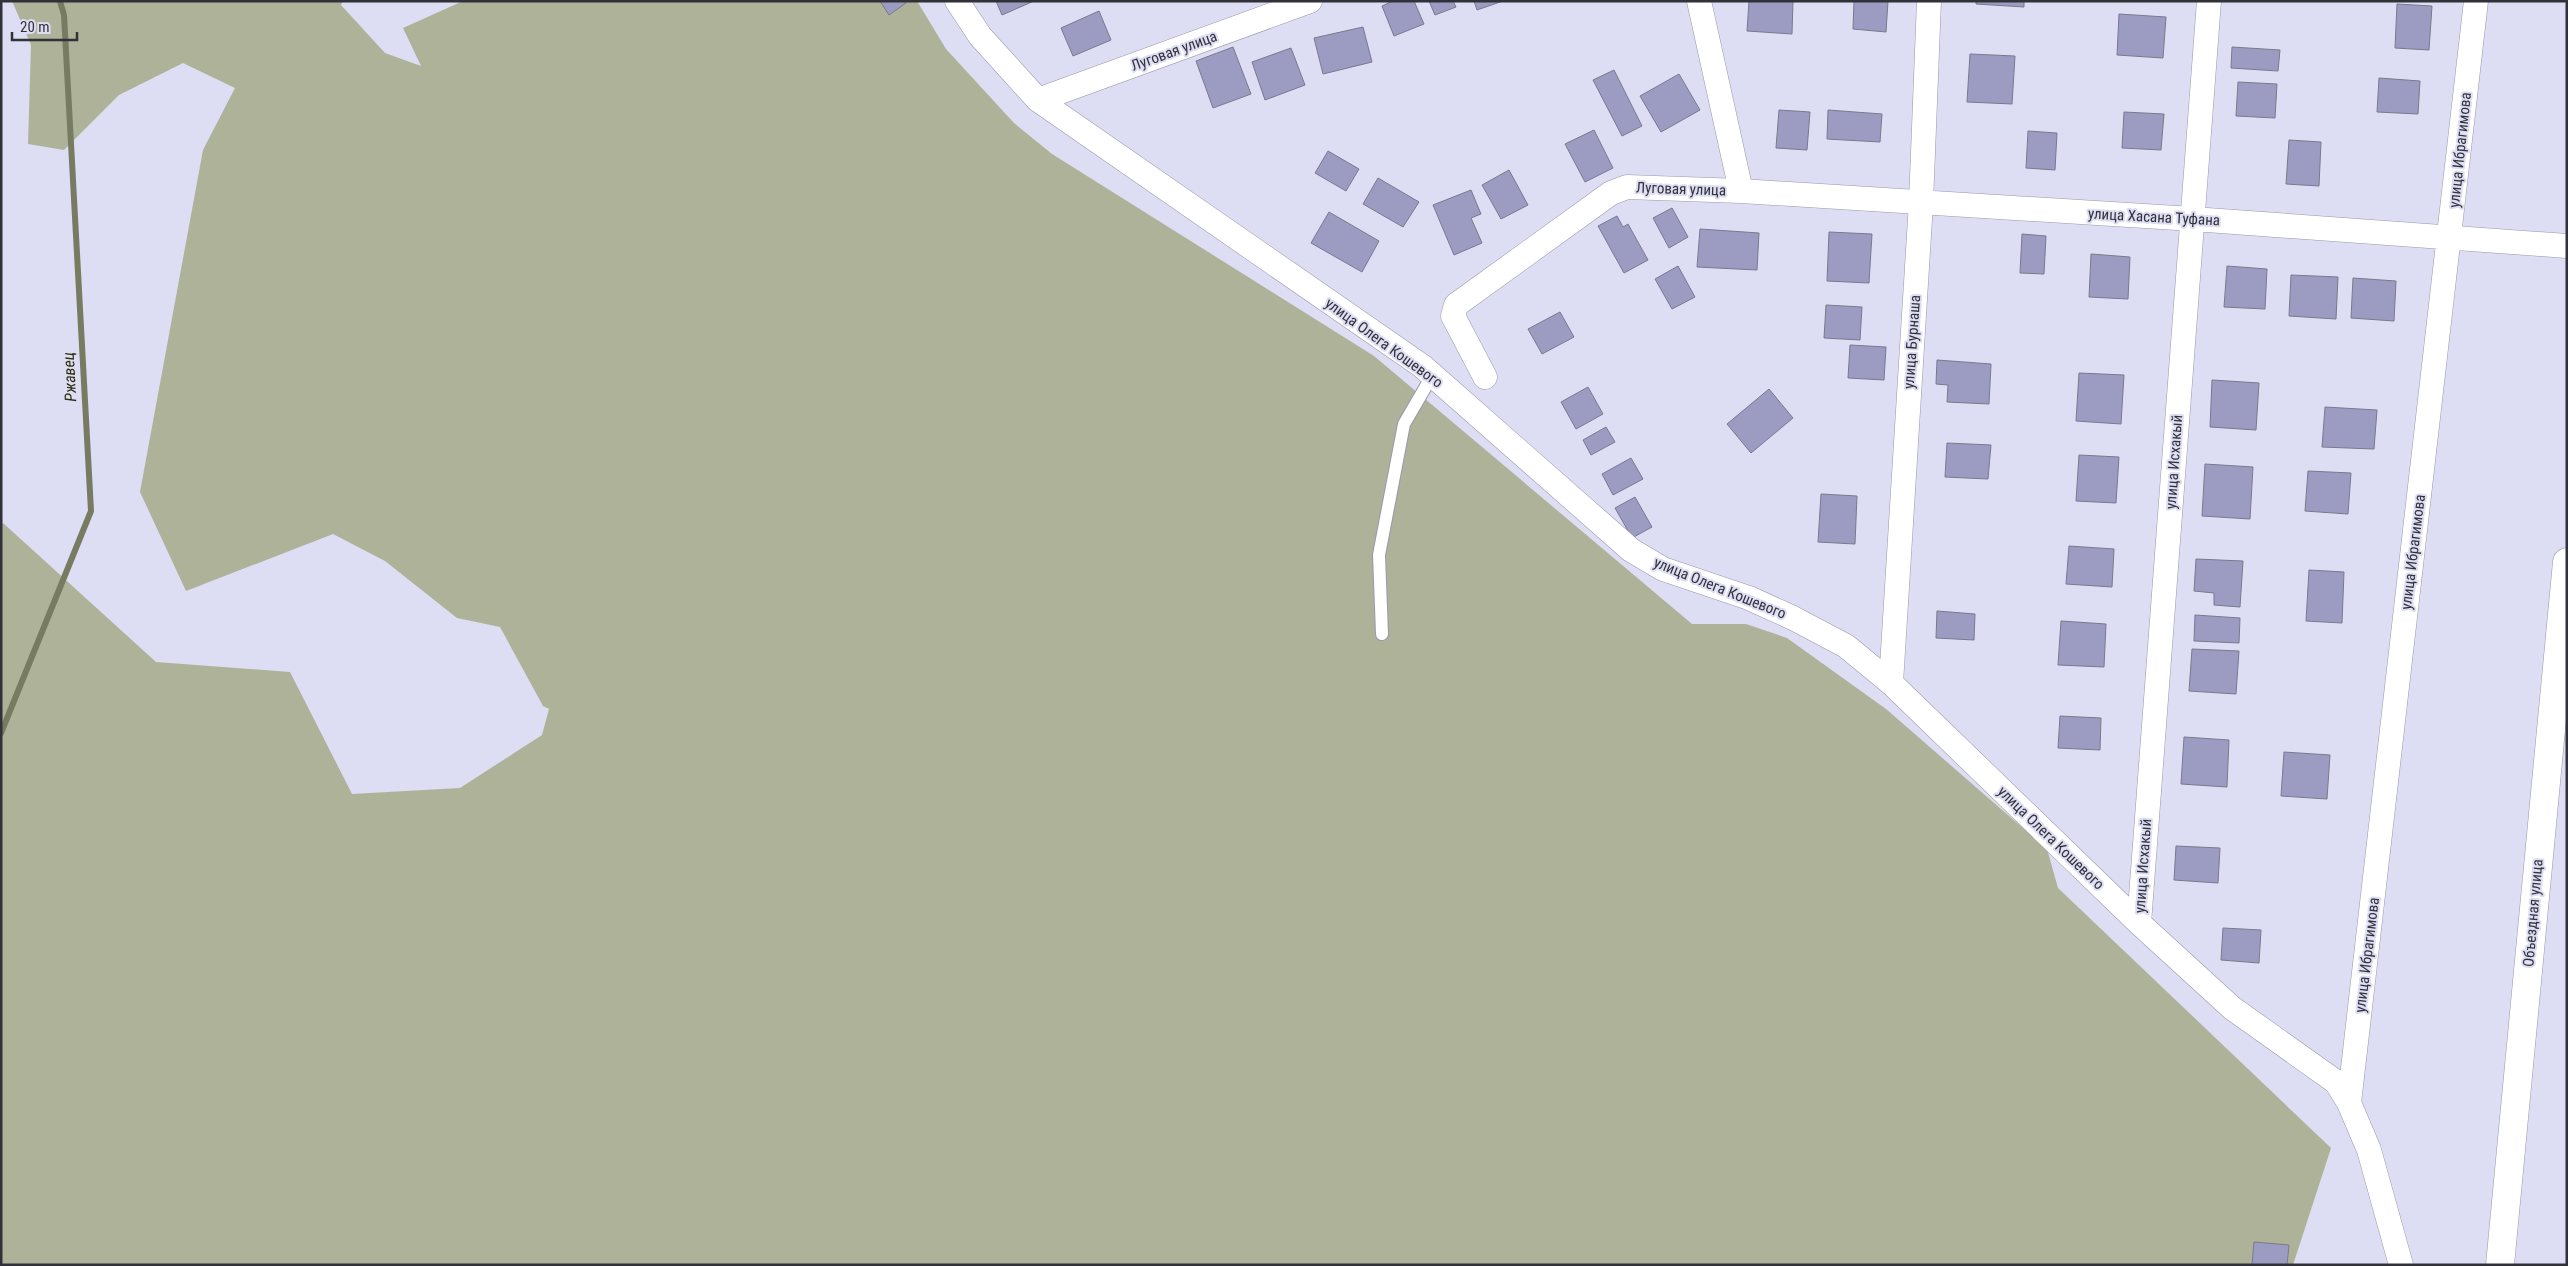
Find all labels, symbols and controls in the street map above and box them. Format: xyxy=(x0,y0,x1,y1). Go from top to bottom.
scale bar xyxy=(12,10,78,42)
text: 20 m xyxy=(20,18,50,36)
street label: Луговая улица xyxy=(1129,27,1219,75)
street label: улица Ибрагимова xyxy=(2445,91,2475,209)
street label: Луговая улица xyxy=(1636,178,1726,200)
street label: улица Хасана Туфана xyxy=(2088,205,2220,229)
street label: улица Олега Кошевого xyxy=(1322,294,1446,392)
street label: улица Бурнаша xyxy=(1900,294,1924,390)
water label: Ржавец xyxy=(59,352,80,402)
street label: улица Исхакый xyxy=(2162,414,2186,510)
street label: улица Ибрагимова xyxy=(2397,493,2429,611)
street label: улица Олега Кошевого xyxy=(1651,553,1789,623)
street label: улица Олега Кошевого xyxy=(1994,783,2108,893)
street label: улица Исхакый xyxy=(2131,818,2155,914)
street label: Объездная улица xyxy=(2519,858,2547,968)
street label: улица Ибрагимова xyxy=(2351,896,2383,1014)

